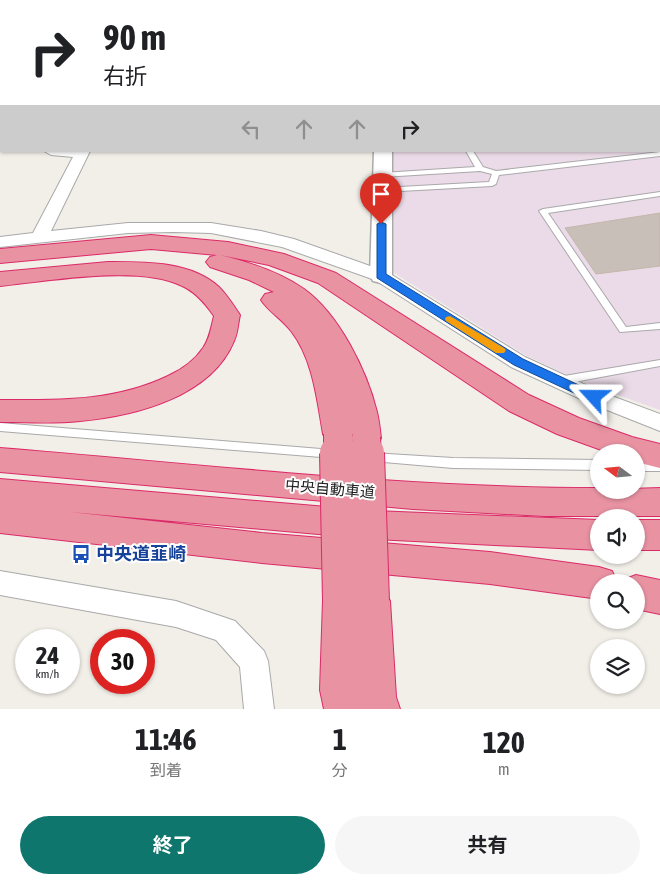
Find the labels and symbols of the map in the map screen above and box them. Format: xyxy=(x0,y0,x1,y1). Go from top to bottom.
pin xyxy=(360,173,402,224)
position arrow xyxy=(567,370,619,422)
north arrow xyxy=(590,444,645,499)
street label: 中央自動車道 xyxy=(284,476,376,501)
bus stop icon: 中央道韮崎 xyxy=(70,543,92,565)
place label: 中央道韮崎 xyxy=(96,543,186,564)
speed limit sign: 30 xyxy=(90,629,155,694)

